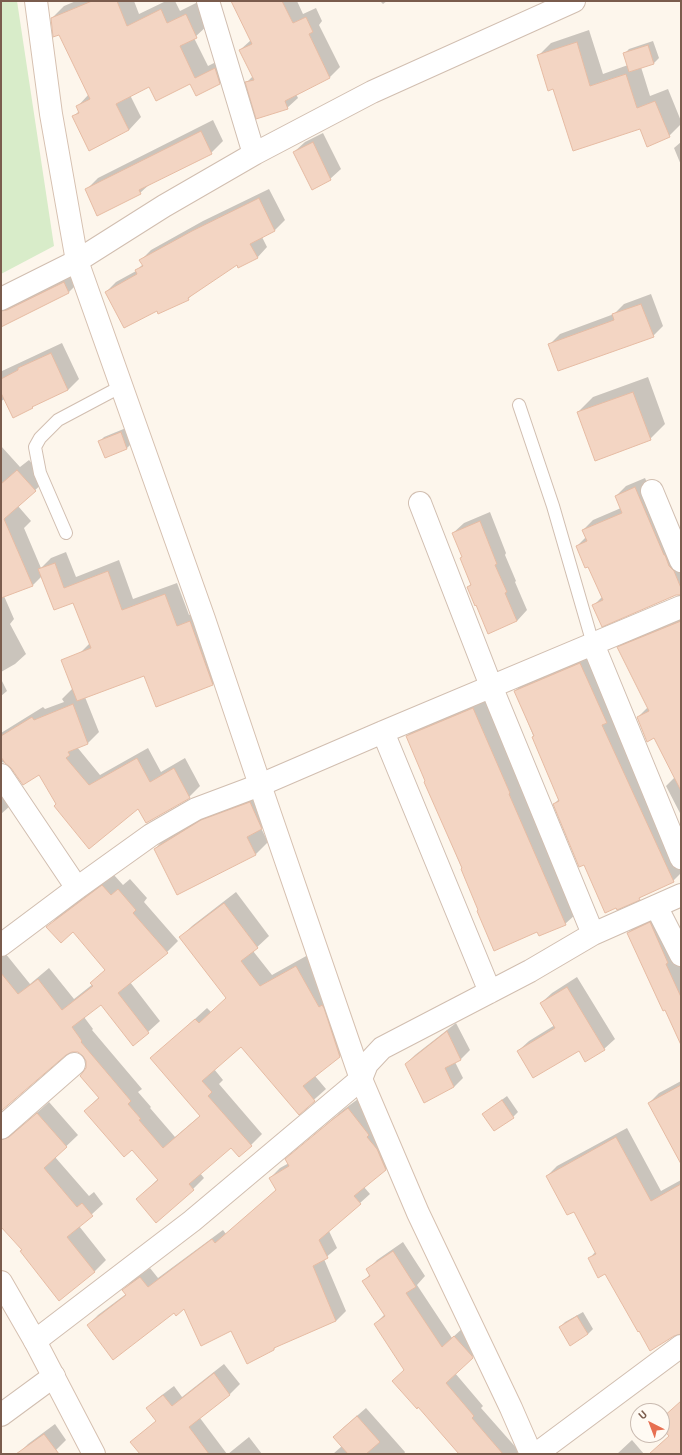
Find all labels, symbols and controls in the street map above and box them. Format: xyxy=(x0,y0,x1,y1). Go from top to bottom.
north arrow xyxy=(630,1403,670,1443)
text: U xyxy=(635,1407,649,1422)

